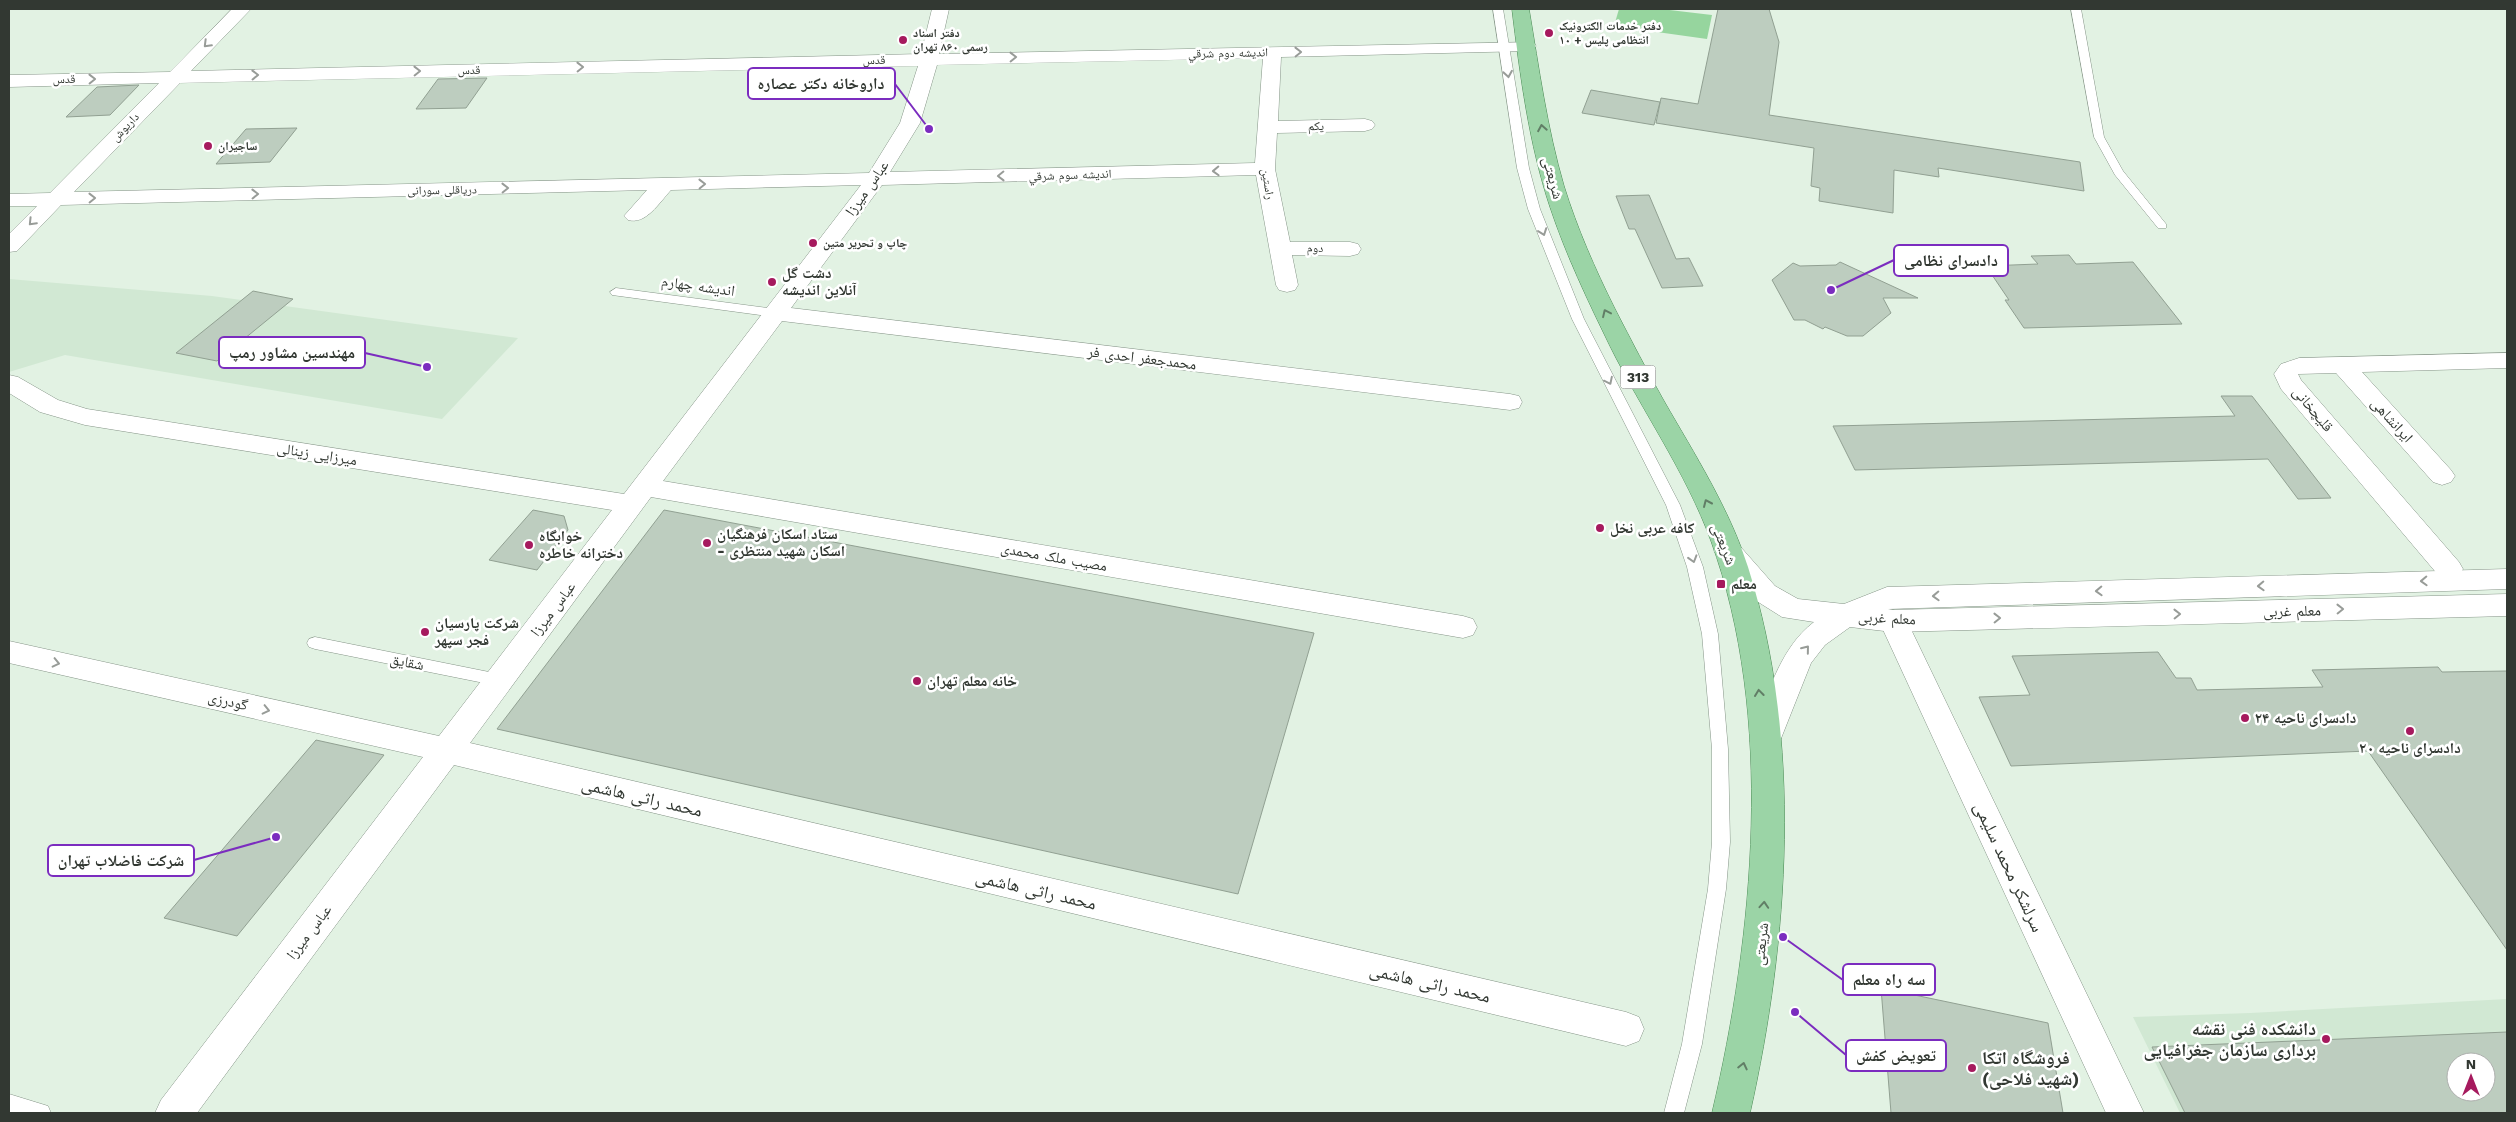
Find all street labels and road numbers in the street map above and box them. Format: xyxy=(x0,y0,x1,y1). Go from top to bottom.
street label: انديشه دوم شرقي xyxy=(1188,45,1268,64)
street label: قدس xyxy=(862,53,886,67)
street label: قدس xyxy=(457,63,481,77)
street label: قدس xyxy=(52,72,76,86)
street label: داریوش xyxy=(108,110,142,144)
street label: یکم xyxy=(1308,119,1324,134)
street label: شریعتی xyxy=(1538,155,1567,201)
street label: عباس میرزا xyxy=(841,156,894,220)
street label: اندیشه سوم شرقي xyxy=(1028,167,1112,186)
street label: راستین xyxy=(1258,168,1277,201)
street label: دریاقلی سورانی xyxy=(407,182,477,198)
street label: دوم xyxy=(1307,241,1323,256)
street label: اندیشه چهارم xyxy=(660,272,736,301)
street label: محمدجعفر احدی فر xyxy=(1085,342,1198,375)
road number: 313 xyxy=(1620,366,1656,388)
street label: قلیچخانی xyxy=(2288,383,2337,436)
street label: ایرانشاهی xyxy=(2366,394,2417,447)
street label: میرزایی زینالی xyxy=(276,439,358,470)
street label: شریعتی xyxy=(1707,521,1740,568)
street label: مصیب ملک محمدی xyxy=(999,539,1109,576)
street label: عباس میرزا xyxy=(527,578,580,640)
street label: معلم غربی xyxy=(2263,601,2321,622)
street label: معلم غربی xyxy=(1858,607,1917,630)
street label: شقایق xyxy=(388,650,426,675)
street label: گودرزی xyxy=(206,688,250,715)
street label: محمد راثی هاشمی xyxy=(579,772,705,822)
street label: سرلشکر محمد سلیمی xyxy=(1969,798,2049,936)
street label: محمد راثی هاشمی xyxy=(973,865,1099,915)
street label: عباس میرزا xyxy=(283,901,336,963)
street label: شریعتی xyxy=(1750,922,1773,966)
street label: محمد راثی هاشمی xyxy=(1367,958,1493,1008)

